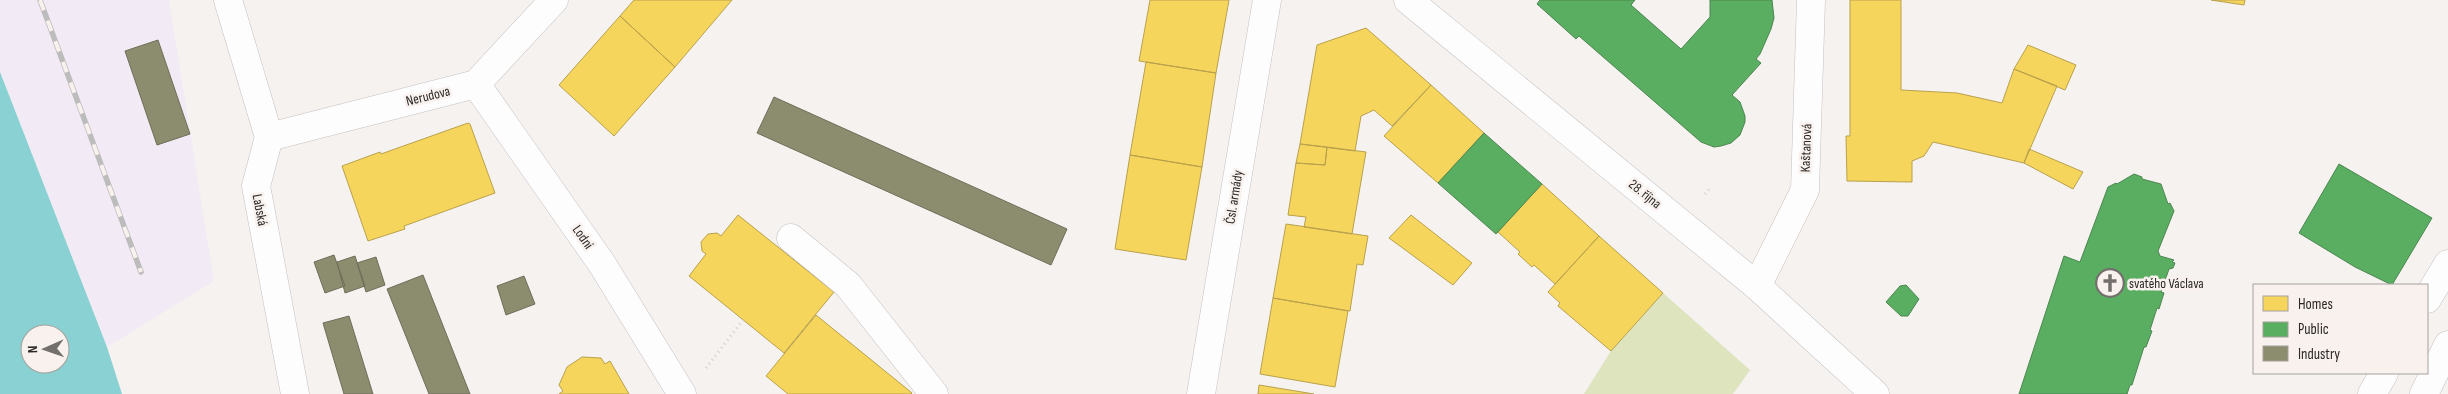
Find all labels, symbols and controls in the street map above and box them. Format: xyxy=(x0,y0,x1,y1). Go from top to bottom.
street label: Nerudova xyxy=(404,82,452,110)
street label: Kaštanová xyxy=(1797,123,1815,173)
street label: Čsl. armády xyxy=(1221,168,1247,225)
street label: 28. října xyxy=(1625,176,1665,212)
street label: Labská xyxy=(249,193,271,227)
street label: Lodní xyxy=(569,222,597,253)
church icon: svatého Václava xyxy=(2095,268,2125,298)
place label: svatého Václava xyxy=(2129,275,2204,292)
legend xyxy=(2253,284,2428,374)
text: Homes xyxy=(2298,295,2333,314)
text: Public xyxy=(2298,320,2329,339)
north arrow xyxy=(20,324,70,374)
text: N xyxy=(24,345,41,353)
text: Industry xyxy=(2298,345,2340,364)

